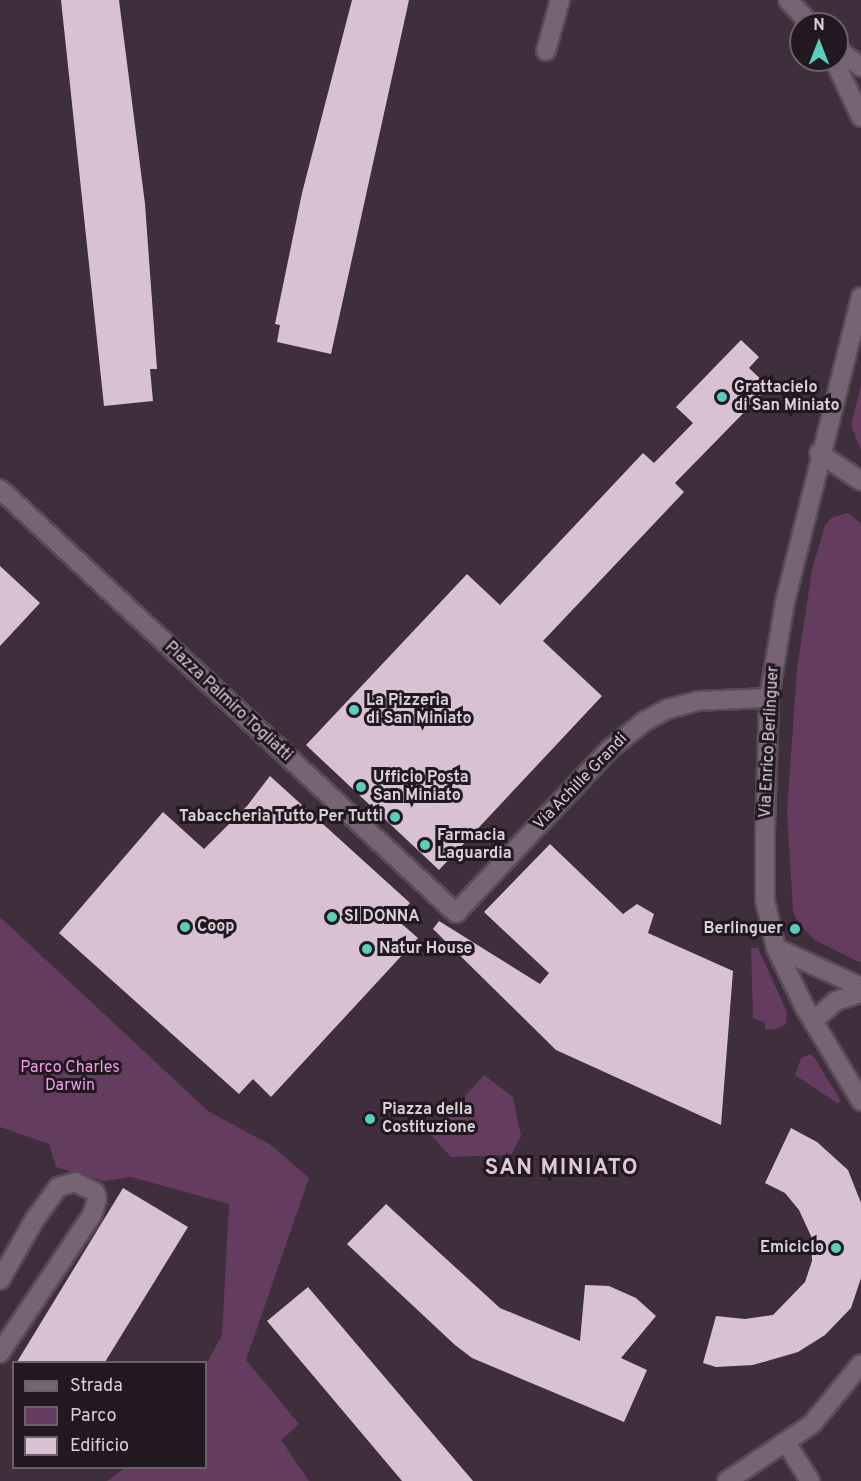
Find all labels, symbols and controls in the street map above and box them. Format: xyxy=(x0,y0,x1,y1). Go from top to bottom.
north arrow xyxy=(789,12,849,72)
text: N xyxy=(813,16,825,36)
place label: Grattacielo di San Miniato xyxy=(734,378,839,416)
marker: Grattacielo di San Miniato xyxy=(715,390,729,404)
street label: Piazza Palmiro Togliatti xyxy=(160,638,296,766)
street label: Via Enrico Berlinguer xyxy=(756,665,784,819)
place label: La Pizzeria di San Miniato xyxy=(366,691,471,729)
marker: La Pizzeria di San Miniato xyxy=(347,703,361,717)
street label: Via Achille Grandi xyxy=(530,730,632,834)
place label: Ufficio Posta San Miniato xyxy=(373,768,469,806)
marker: Ufficio Posta San Miniato xyxy=(354,780,368,794)
place label: Tabaccheria Tutto Per Tutti xyxy=(179,807,383,827)
marker: Tabaccheria Tutto Per Tutti xyxy=(388,810,402,824)
place label: Farmacia Laguardia xyxy=(437,826,512,864)
marker: Farmacia Laguardia xyxy=(418,838,432,852)
place label: SI DONNA xyxy=(344,907,420,927)
marker: SI DONNA xyxy=(325,910,339,924)
place label: Coop xyxy=(197,917,234,937)
place label: Berlinguer xyxy=(703,919,783,939)
marker: Coop xyxy=(178,920,192,934)
marker: Berlinguer xyxy=(788,922,802,936)
place label: Natur House xyxy=(379,939,473,959)
marker: Natur House xyxy=(360,942,374,956)
park label: Parco Charles Darwin xyxy=(20,1058,120,1096)
place label: Piazza della Costituzione xyxy=(382,1100,476,1138)
marker: Piazza della Costituzione xyxy=(363,1112,377,1126)
district label: SAN MINIATO xyxy=(485,1156,639,1182)
place label: Emiciclo xyxy=(760,1238,824,1258)
marker: Emiciclo xyxy=(829,1241,843,1255)
legend xyxy=(12,1361,207,1469)
text: Strada xyxy=(70,1375,123,1398)
text: Parco xyxy=(70,1405,116,1428)
text: Edificio xyxy=(70,1435,129,1458)

